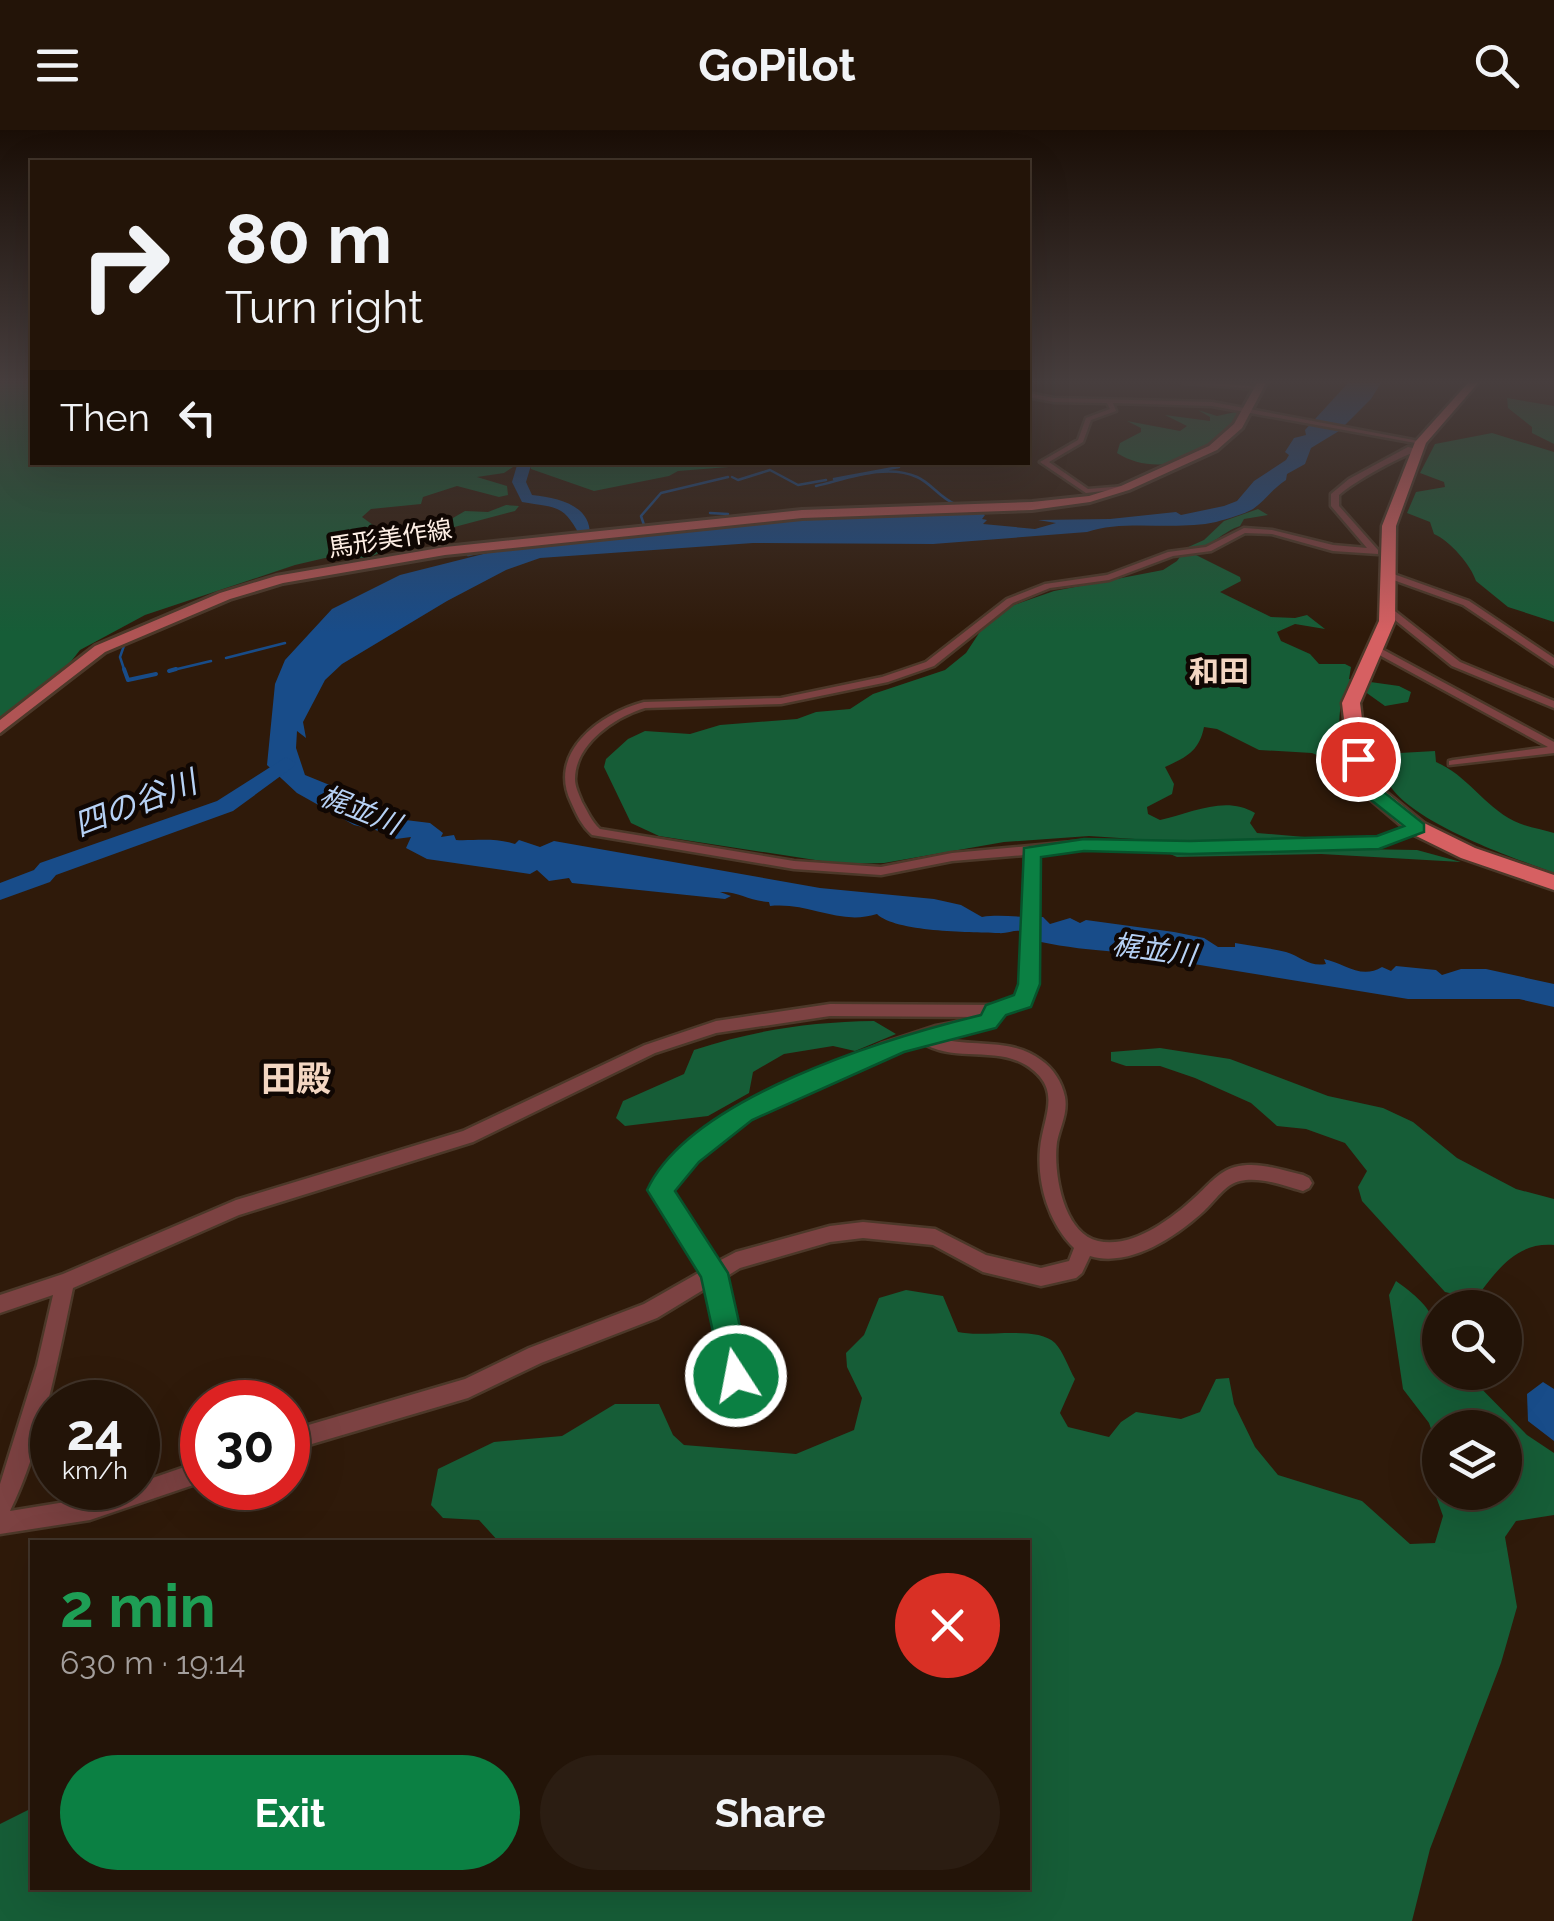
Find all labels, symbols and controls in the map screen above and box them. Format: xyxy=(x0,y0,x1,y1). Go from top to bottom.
icon: menu xyxy=(30,38,85,93)
icon: search xyxy=(1469,38,1524,93)
text: GoPilot xyxy=(698,39,856,92)
text: 80 m xyxy=(225,197,392,279)
icon: right xyxy=(60,200,190,330)
text: Turn right xyxy=(225,281,423,334)
icon: left xyxy=(170,390,225,445)
text: Then xyxy=(60,395,150,440)
street label: 馬形美作線 xyxy=(326,513,454,563)
district label: 和田 xyxy=(1189,654,1249,689)
pin xyxy=(1316,717,1401,802)
icon: arrive xyxy=(1331,732,1386,787)
water label: 四の谷川 xyxy=(69,762,204,843)
water label: 梶並川 xyxy=(315,779,408,842)
water label: 梶並川 xyxy=(1110,928,1201,973)
district label: 田殿 xyxy=(261,1058,331,1099)
map controls xyxy=(1422,1290,1522,1510)
button: search xyxy=(1422,1290,1522,1390)
position arrow xyxy=(684,1324,788,1428)
speed limit sign: 30 xyxy=(180,1380,310,1510)
text: 24 xyxy=(67,1403,123,1462)
button: layers xyxy=(1422,1410,1522,1510)
text: km/h xyxy=(62,1455,128,1485)
text: 2 min xyxy=(60,1571,216,1641)
button: close xyxy=(895,1573,1000,1678)
text: 630 m · 19:14 xyxy=(60,1644,246,1681)
button: Exit xyxy=(60,1755,520,1870)
button: Share xyxy=(540,1755,1000,1870)

